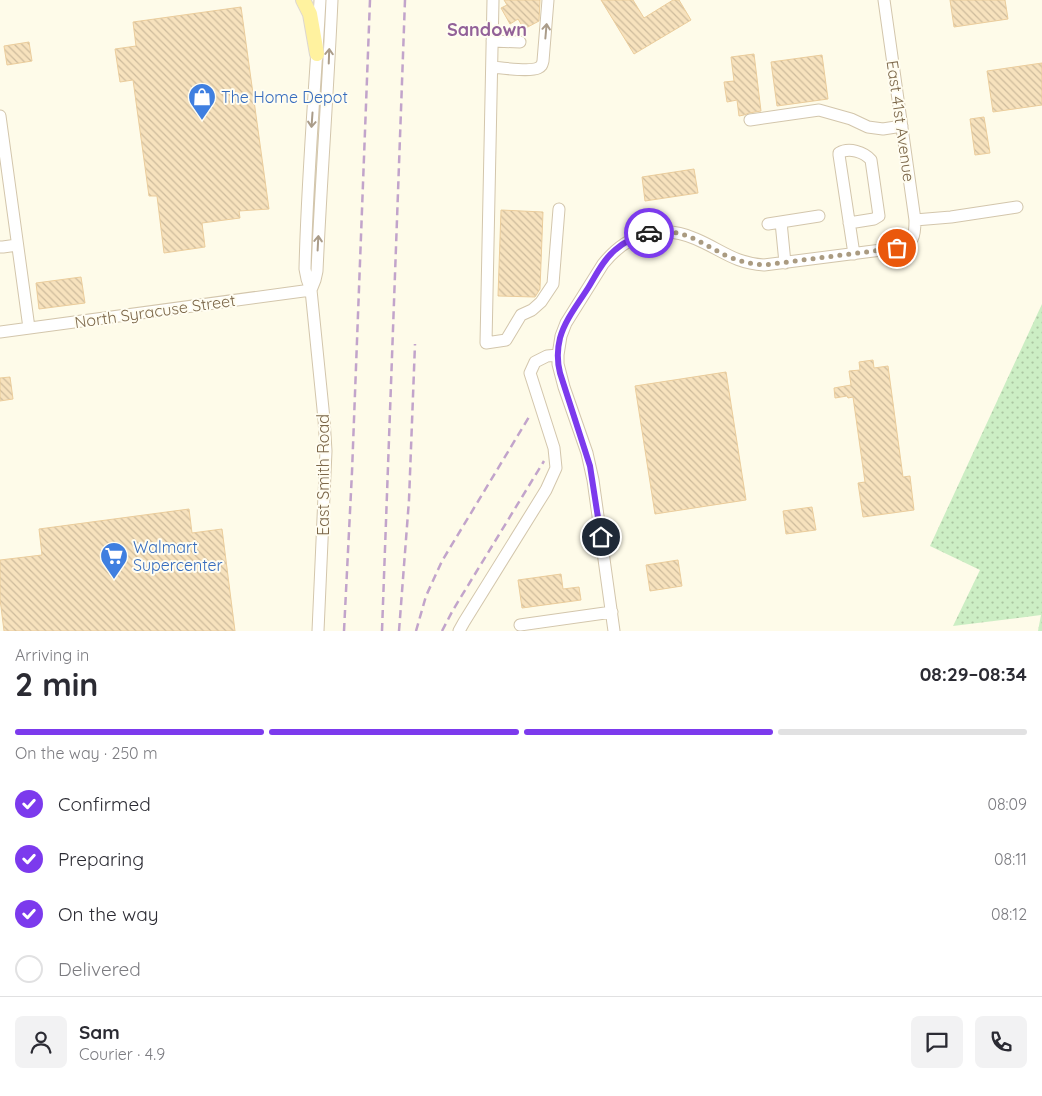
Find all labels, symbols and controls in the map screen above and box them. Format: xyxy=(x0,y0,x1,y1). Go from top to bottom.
district label: Sandown xyxy=(447,18,527,41)
one-way arrow xyxy=(541,23,551,39)
one-way arrow xyxy=(325,49,334,65)
street label: East 41st Avenue xyxy=(883,59,919,183)
shop icon: The Home Depot xyxy=(187,82,217,121)
place label: The Home Depot xyxy=(221,87,348,107)
one-way arrow xyxy=(307,112,317,128)
courier xyxy=(624,208,674,258)
icon: car xyxy=(635,219,663,247)
pin xyxy=(876,227,918,269)
icon: bag xyxy=(883,234,911,262)
one-way arrow xyxy=(314,235,323,251)
street label: North Syracuse Street xyxy=(73,290,237,332)
street label: East Smith Road xyxy=(313,414,333,536)
pin xyxy=(580,516,622,558)
icon: home xyxy=(587,523,615,551)
place label: Walmart Supercenter xyxy=(133,537,223,575)
supermarket icon: Walmart Supercenter xyxy=(99,541,129,580)
text: Arriving in xyxy=(15,645,89,665)
text: 08:29–08:34 xyxy=(920,662,1027,686)
text: 2 min xyxy=(15,664,98,704)
text: On the way · 250 m xyxy=(15,743,158,763)
icon: check xyxy=(15,790,43,818)
text: Confirmed xyxy=(58,792,151,816)
text: 08:09 xyxy=(987,794,1027,814)
icon: check xyxy=(15,845,43,873)
text: Preparing xyxy=(58,847,144,871)
text: 08:11 xyxy=(994,849,1027,869)
icon: check xyxy=(15,900,43,928)
text: On the way xyxy=(58,902,159,926)
text: 08:12 xyxy=(991,904,1027,924)
text: Delivered xyxy=(58,957,141,981)
button: person xyxy=(15,1016,67,1068)
button: chat xyxy=(911,1016,963,1068)
button: phone xyxy=(975,1016,1027,1068)
text: Sam xyxy=(79,1020,120,1044)
text: Courier · 4.9 xyxy=(79,1044,165,1064)

